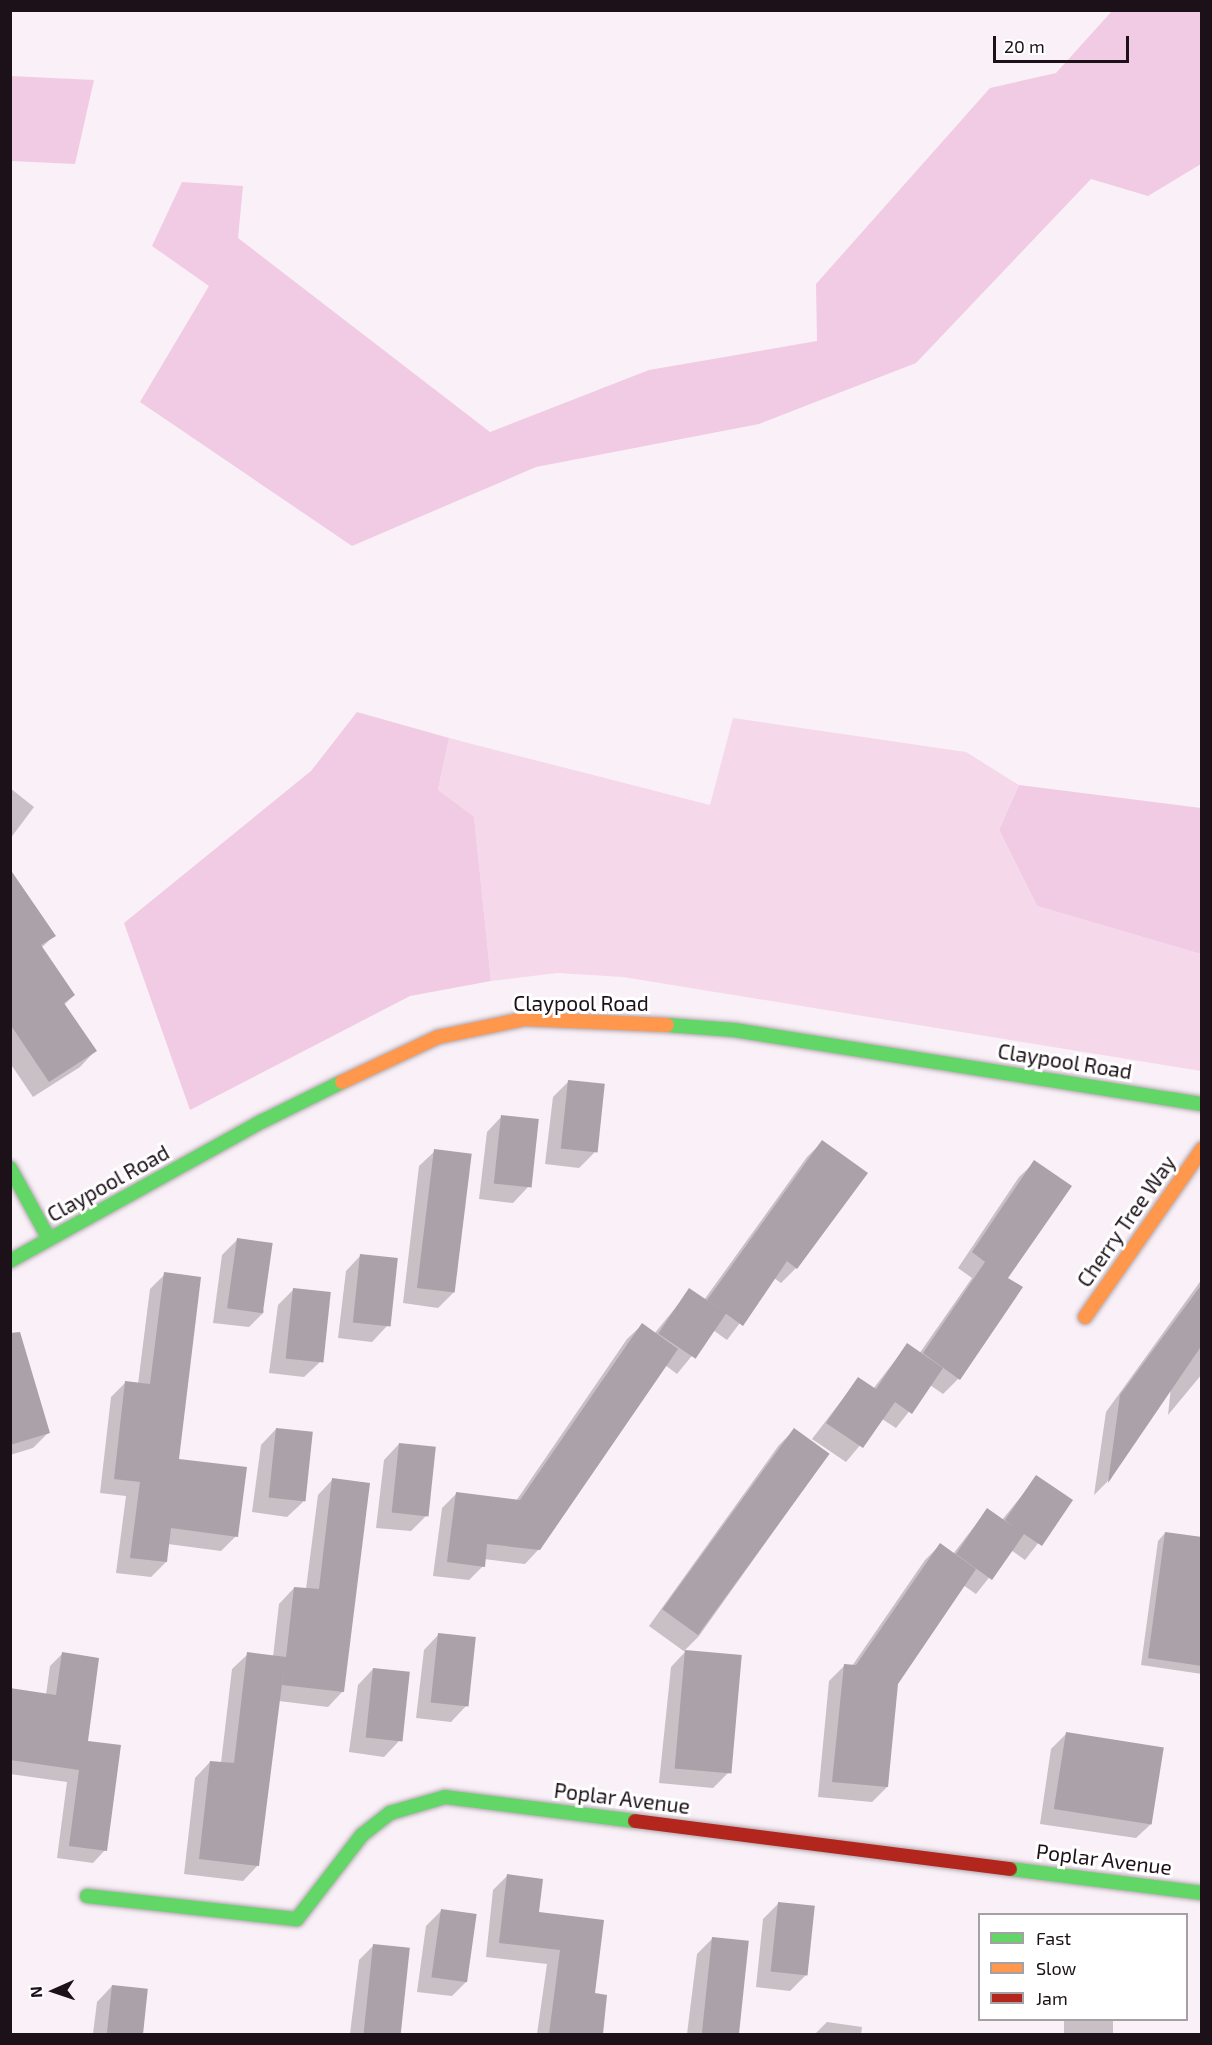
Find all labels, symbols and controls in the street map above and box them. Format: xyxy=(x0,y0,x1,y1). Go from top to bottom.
scale bar xyxy=(996,24,1132,62)
text: 20 m xyxy=(1004,35,1045,57)
street label: Claypool Road xyxy=(513,990,649,1016)
street label: Claypool Road xyxy=(996,1038,1134,1084)
street label: Claypool Road xyxy=(42,1139,174,1227)
street label: Cherry Tree Way xyxy=(1071,1150,1181,1292)
street label: Poplar Avenue xyxy=(552,1777,692,1819)
street label: Poplar Avenue xyxy=(1034,1838,1174,1880)
legend xyxy=(978,1913,1188,2021)
text: Fast xyxy=(1036,1927,1071,1949)
text: Slow xyxy=(1036,1957,1076,1979)
north arrow xyxy=(24,1961,84,2021)
text: N xyxy=(26,1986,45,1998)
text: Jam xyxy=(1036,1987,1068,2009)

